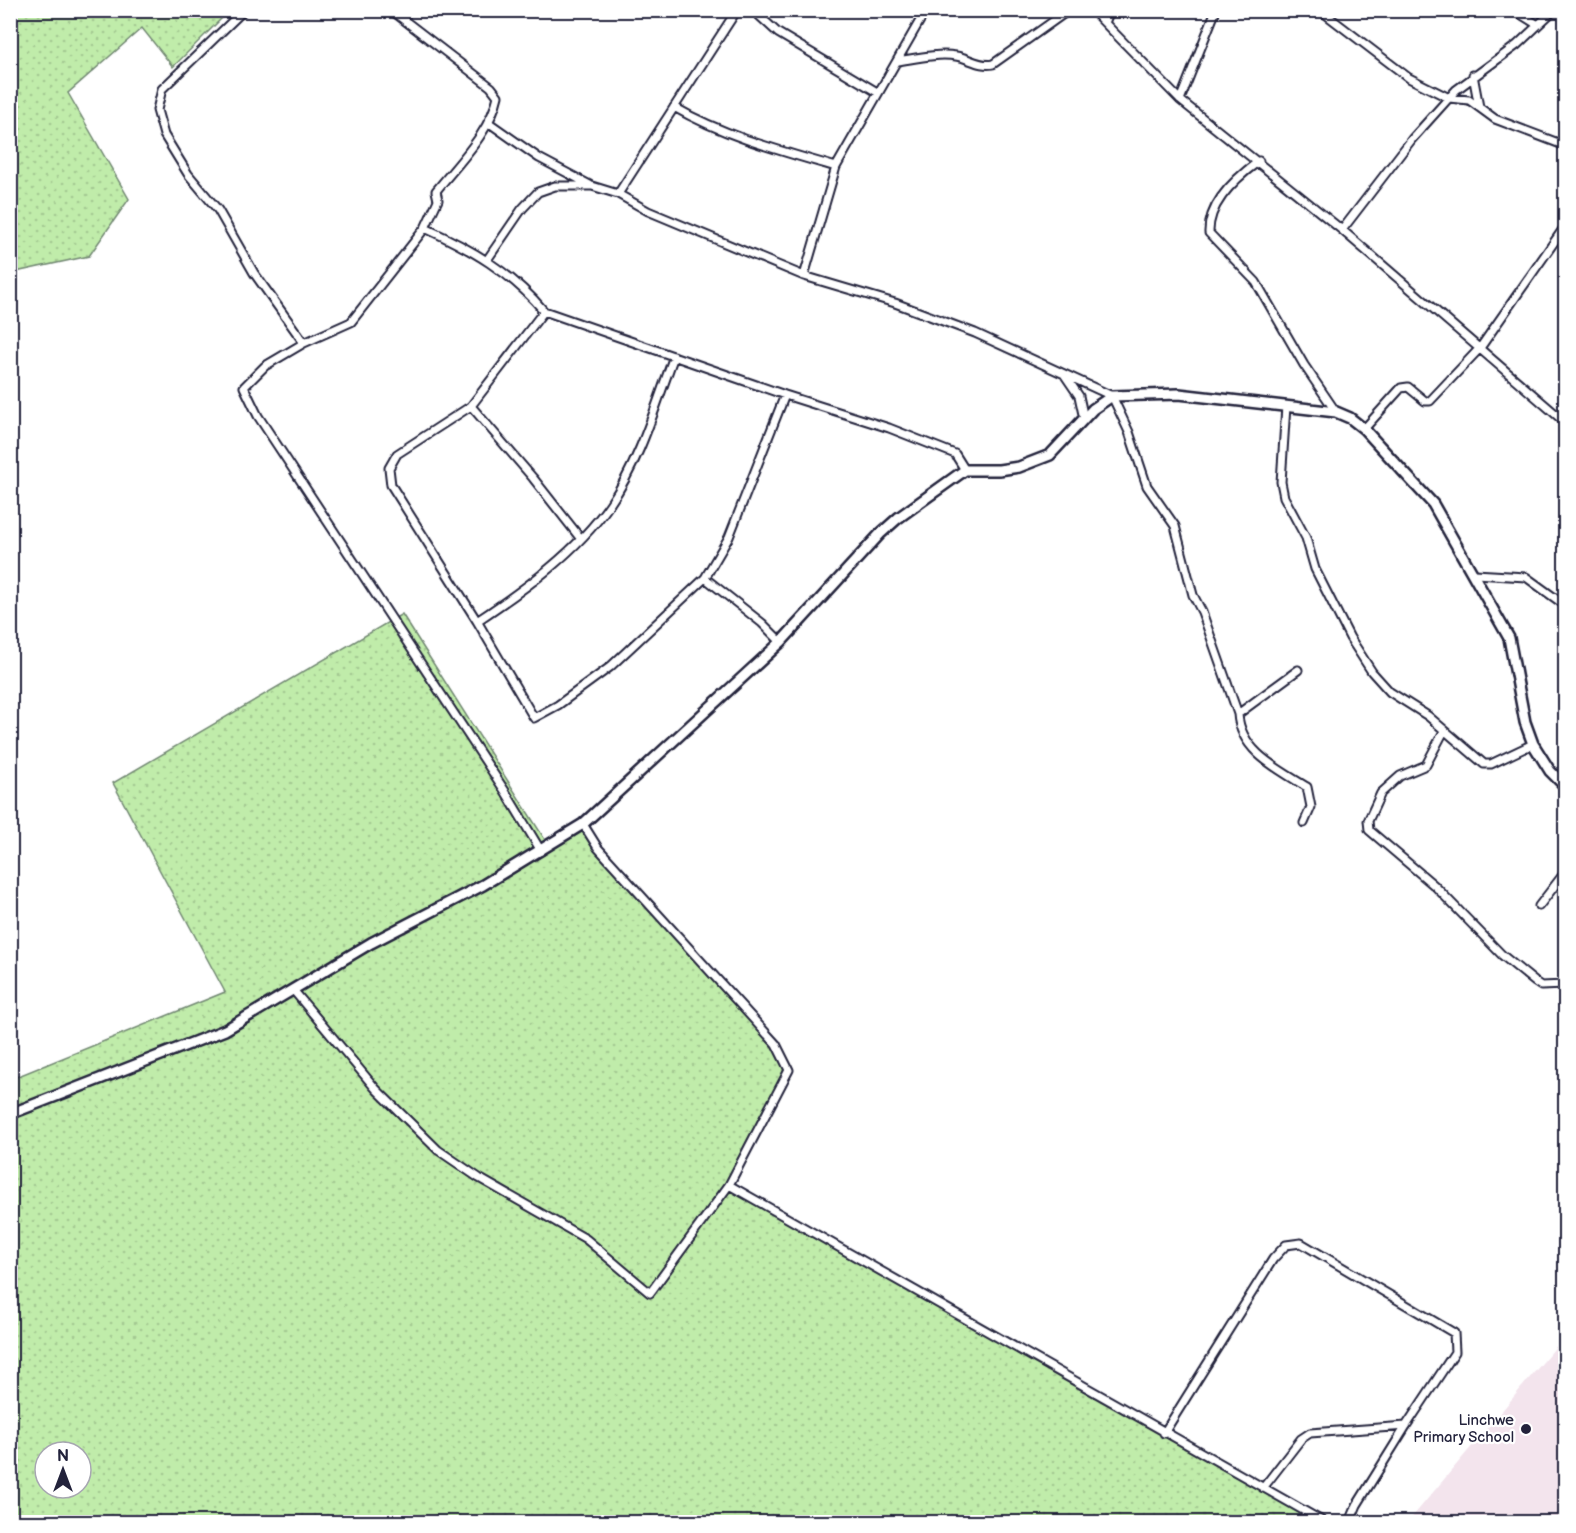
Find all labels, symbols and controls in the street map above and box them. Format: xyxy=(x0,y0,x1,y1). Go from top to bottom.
place label: Linchwe Primary School xyxy=(1413,1411,1514,1447)
marker: Linchwe Primary School xyxy=(1519,1422,1533,1436)
north arrow xyxy=(33,1440,93,1500)
text: N xyxy=(57,1447,69,1466)

